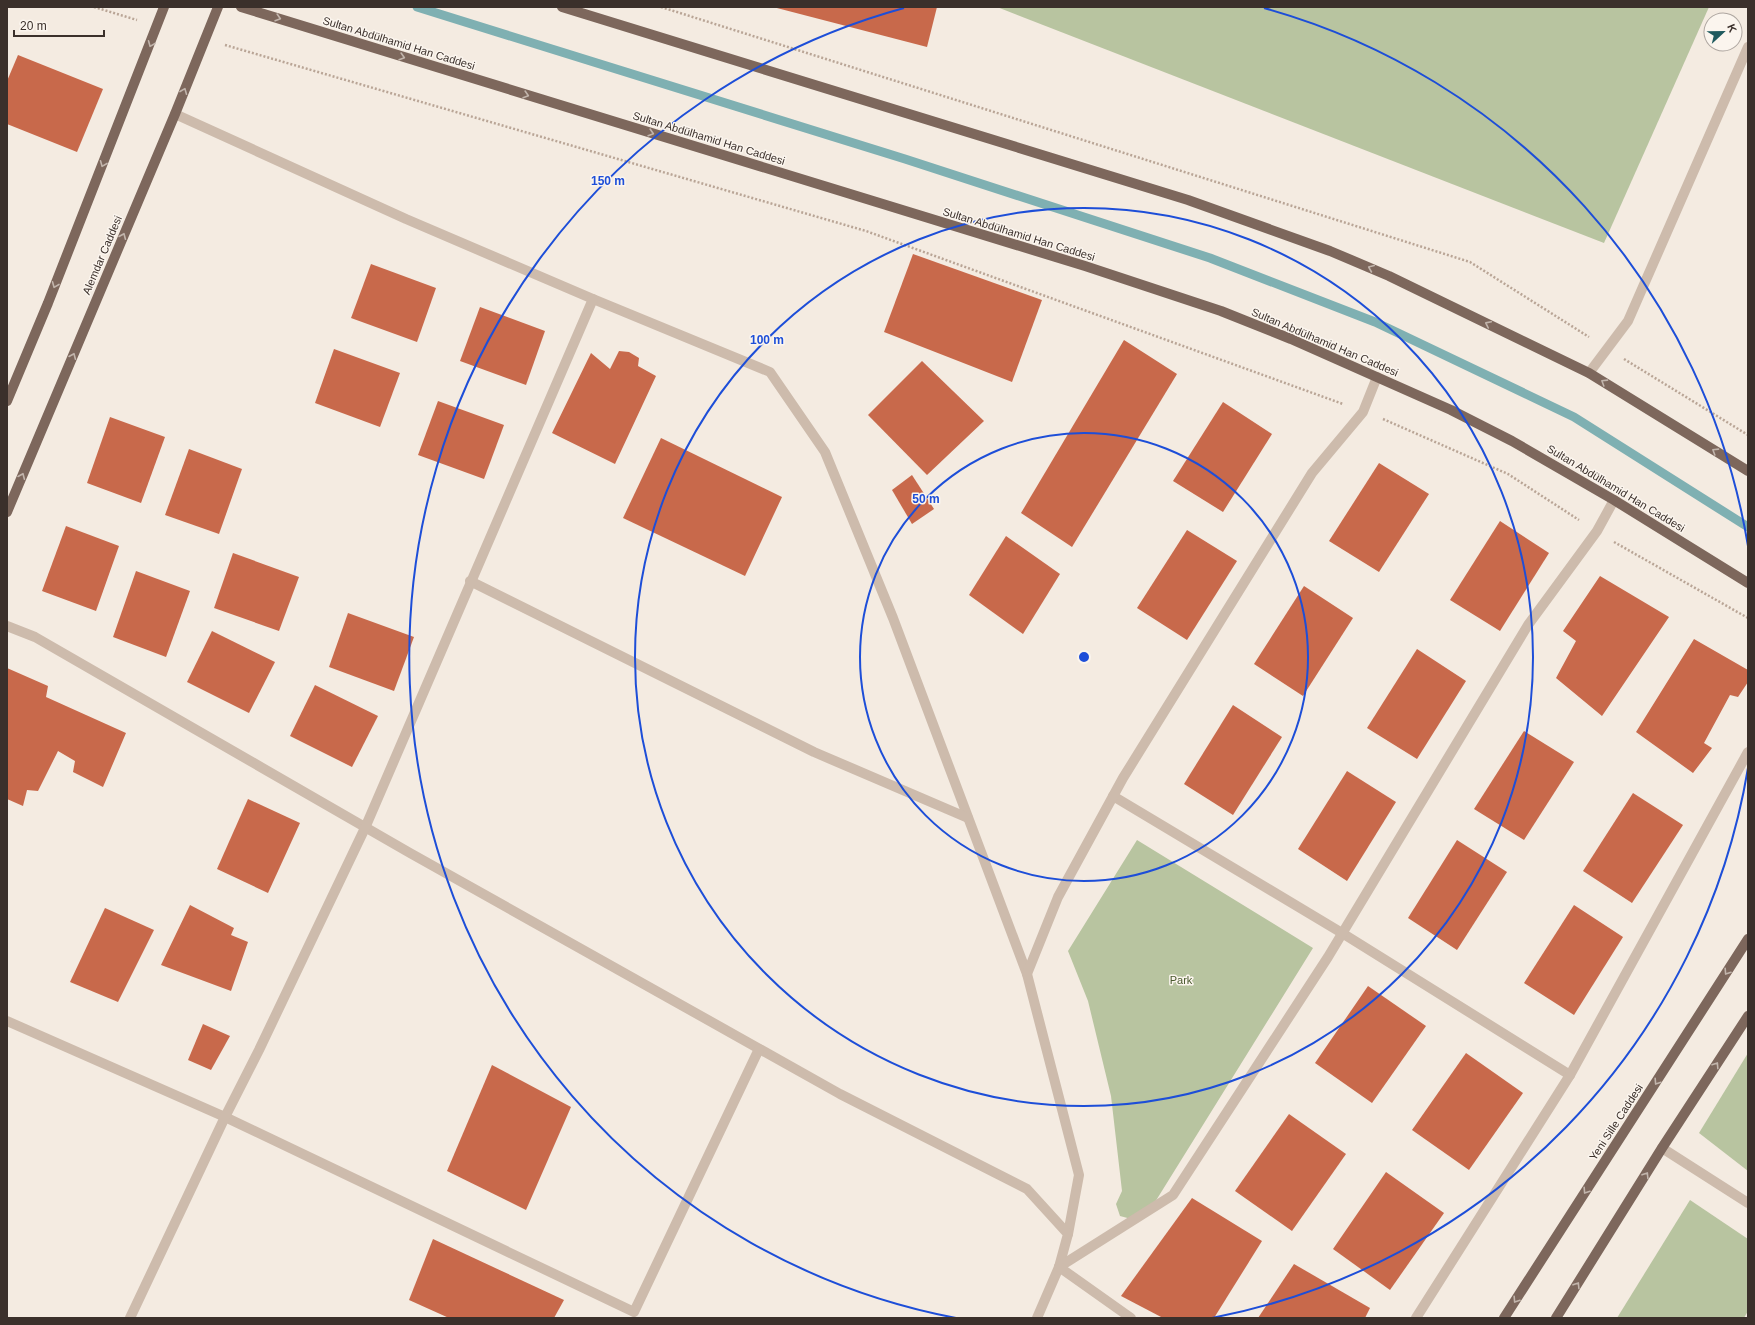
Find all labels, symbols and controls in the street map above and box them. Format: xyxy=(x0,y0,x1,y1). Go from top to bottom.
scale bar xyxy=(14,12,104,38)
north arrow xyxy=(1703,12,1743,52)
one-way arrow xyxy=(274,14,281,22)
street label: Sultan Abdülhamid Han Caddesi xyxy=(322,14,476,72)
text: 20 m xyxy=(20,19,47,33)
text: K xyxy=(1725,22,1739,34)
one-way arrow xyxy=(147,40,155,47)
one-way arrow xyxy=(398,52,405,61)
one-way arrow xyxy=(180,87,188,94)
one-way arrow xyxy=(523,90,530,99)
street label: Sultan Abdülhamid Han Caddesi xyxy=(632,109,786,167)
one-way arrow xyxy=(647,128,654,137)
one-way arrow xyxy=(99,161,107,168)
text: 150 m xyxy=(591,174,625,188)
street label: Sultan Abdülhamid Han Caddesi xyxy=(942,205,1096,263)
street label: Alemdar Caddesi xyxy=(80,214,124,296)
one-way arrow xyxy=(119,233,127,240)
one-way arrow xyxy=(1367,265,1374,273)
one-way arrow xyxy=(52,281,60,289)
street label: Sultan Abdülhamid Han Caddesi xyxy=(1250,306,1400,378)
one-way arrow xyxy=(1485,321,1492,329)
text: 100 m xyxy=(750,333,784,347)
one-way arrow xyxy=(68,353,76,360)
one-way arrow xyxy=(1601,380,1608,387)
street label: Sultan Abdülhamid Han Caddesi xyxy=(1545,442,1687,534)
one-way arrow xyxy=(1712,448,1719,455)
one-way arrow xyxy=(17,472,25,480)
text: 50 m xyxy=(912,492,940,506)
centre of rings xyxy=(1077,650,1091,664)
one-way arrow xyxy=(1724,968,1732,975)
park label: Park xyxy=(1170,974,1193,986)
one-way arrow xyxy=(1711,1063,1718,1070)
one-way arrow xyxy=(1654,1077,1661,1084)
street label: Yeni Sille Caddesi xyxy=(1587,1082,1645,1162)
one-way arrow xyxy=(1641,1172,1648,1179)
one-way arrow xyxy=(1583,1187,1591,1194)
one-way arrow xyxy=(1572,1282,1580,1289)
one-way arrow xyxy=(1513,1296,1521,1303)

